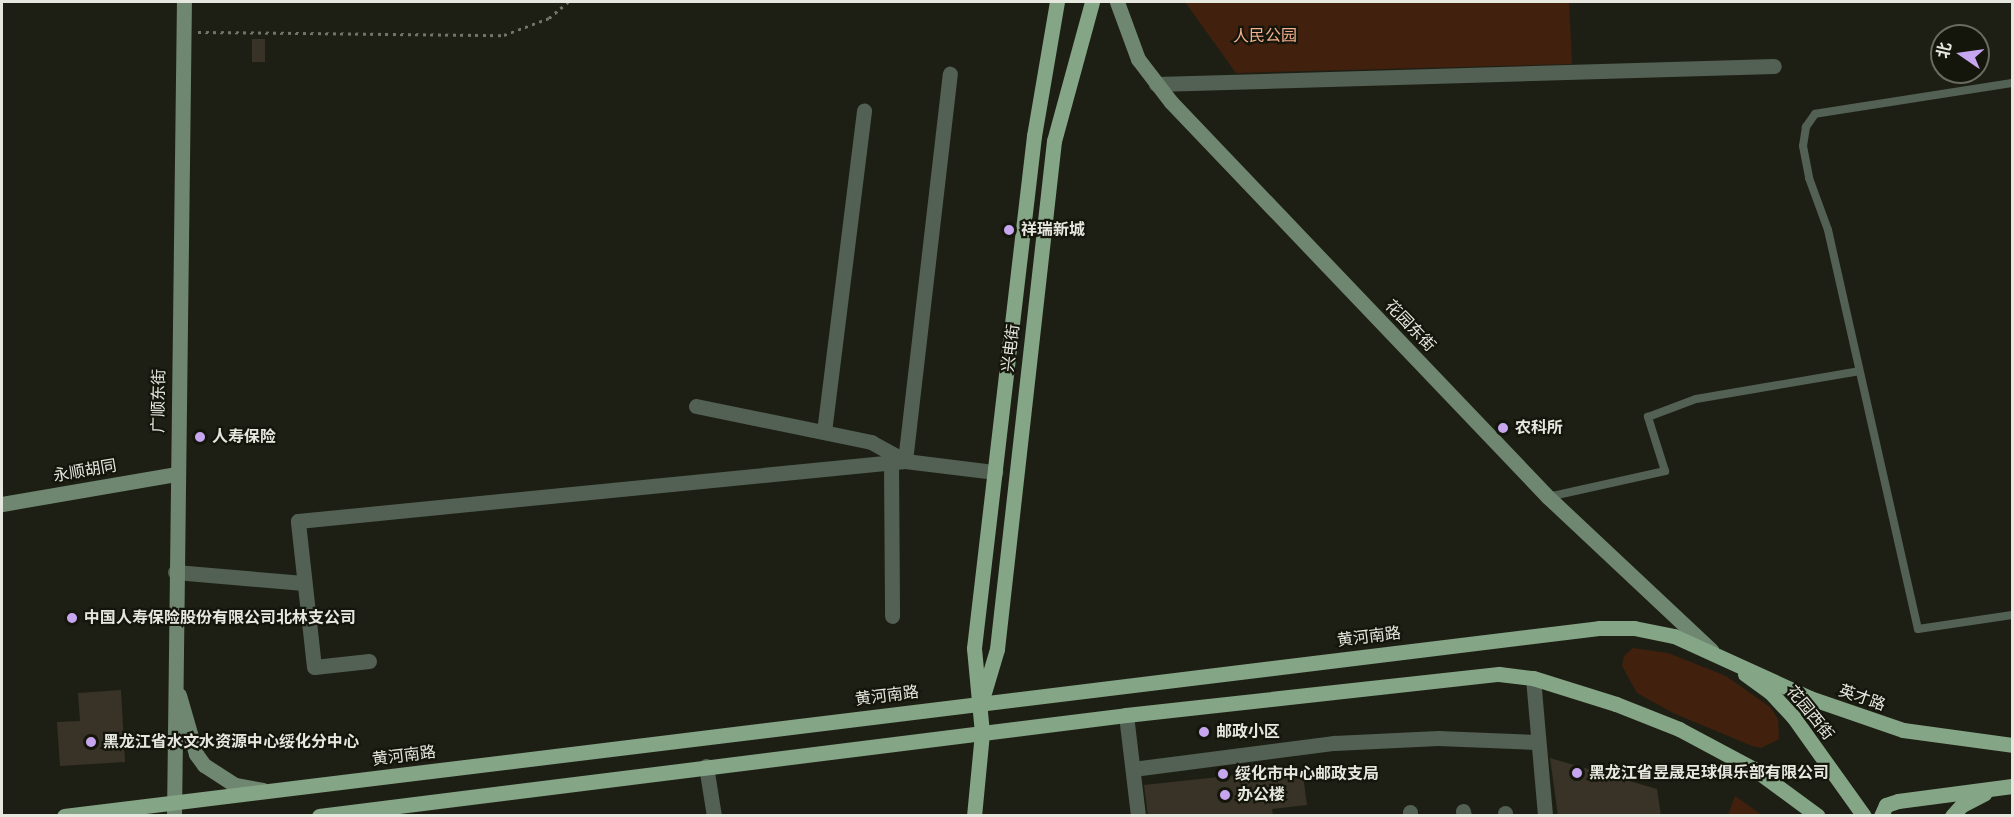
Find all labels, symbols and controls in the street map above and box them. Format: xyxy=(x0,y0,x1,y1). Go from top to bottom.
north arrow xyxy=(1930,24,1990,84)
park label: 人民公园 xyxy=(1233,26,1297,46)
text: 北 xyxy=(1934,41,1954,60)
place label: 祥瑞新城 xyxy=(1021,220,1085,240)
marker: 祥瑞新城 xyxy=(1002,223,1016,237)
street label: 花园东街 xyxy=(1381,296,1439,356)
street label: 兴电街 xyxy=(999,323,1023,373)
street label: 广顺东街 xyxy=(149,369,169,433)
place label: 农科所 xyxy=(1515,418,1563,438)
marker: 农科所 xyxy=(1496,421,1510,435)
place label: 人寿保险 xyxy=(212,427,276,447)
marker: 人寿保险 xyxy=(193,430,207,444)
street label: 永顺胡同 xyxy=(52,456,118,486)
place label: 中国人寿保险股份有限公司北林支公司 xyxy=(84,608,356,628)
marker: 中国人寿保险股份有限公司北林支公司 xyxy=(65,611,79,625)
street label: 黄河南路 xyxy=(1336,624,1402,650)
street label: 英才路 xyxy=(1836,681,1888,715)
street label: 花园西街 xyxy=(1782,682,1838,744)
street label: 黄河南路 xyxy=(854,683,920,709)
place label: 邮政小区 xyxy=(1216,722,1280,742)
marker: 邮政小区 xyxy=(1197,725,1211,739)
place label: 黑龙江省水文水资源中心绥化分中心 xyxy=(103,732,359,752)
marker: 黑龙江省水文水资源中心绥化分中心 xyxy=(84,735,98,749)
street label: 黄河南路 xyxy=(371,743,437,769)
place label: 黑龙江省昱晟足球俱乐部有限公司 xyxy=(1589,763,1829,783)
place label: 绥化市中心邮政支局 xyxy=(1235,764,1379,784)
marker: 黑龙江省昱晟足球俱乐部有限公司 xyxy=(1570,766,1584,780)
marker: 绥化市中心邮政支局 xyxy=(1216,767,1230,781)
place label: 办公楼 xyxy=(1237,785,1285,805)
marker: 办公楼 xyxy=(1218,788,1232,802)

